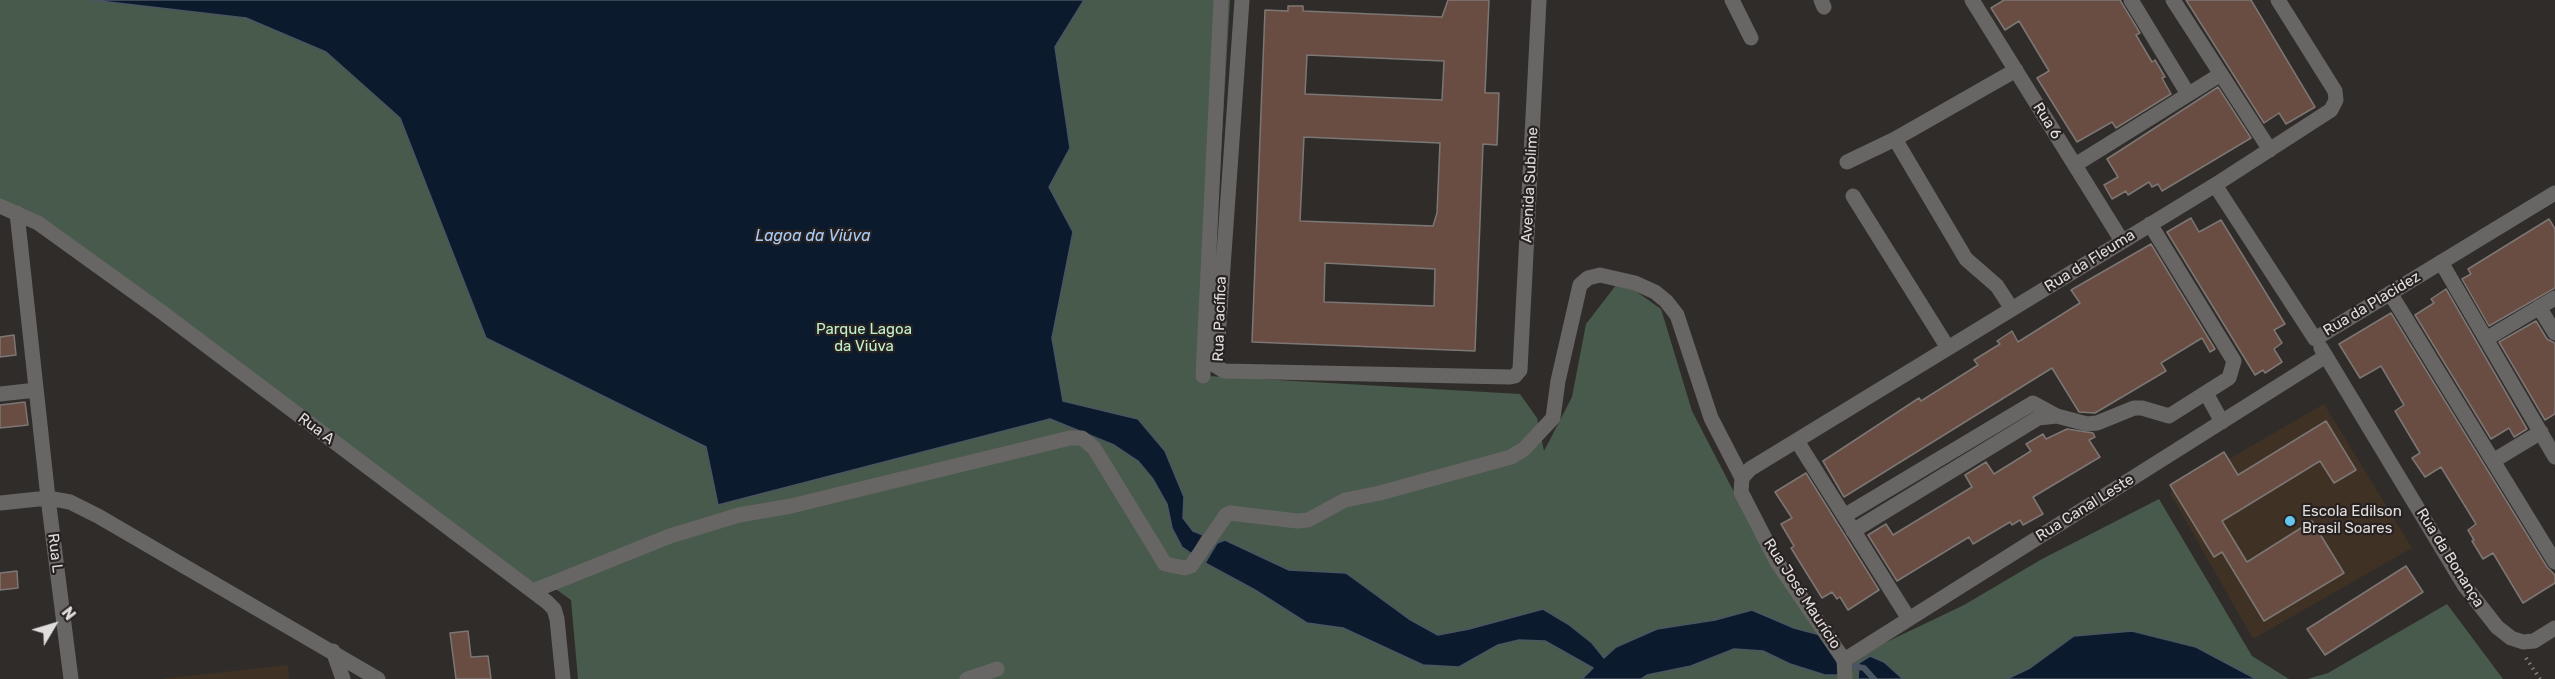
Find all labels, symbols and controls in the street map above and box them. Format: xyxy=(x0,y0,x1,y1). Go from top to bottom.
street label: Rua 6 xyxy=(2029,99,2065,143)
street label: Avenida Sublime xyxy=(1518,127,1542,243)
water label: Lagoa da Viúva xyxy=(755,226,871,246)
street label: Rua da Fleuma xyxy=(2041,226,2139,296)
street label: Rua da Placidez xyxy=(2320,268,2424,340)
street label: Rua Pacífica xyxy=(1210,276,1230,362)
park label: Parque Lagoa da Viúva xyxy=(816,321,912,356)
street label: Rua A xyxy=(294,410,338,448)
street label: Rua Canal Leste xyxy=(2033,471,2137,545)
place label: Escola Edilson Brasil Soares xyxy=(2302,503,2402,538)
street label: Rua da Bonança xyxy=(2412,505,2488,611)
marker: Escola Edilson Brasil Soares xyxy=(2283,514,2297,528)
street label: Rua L xyxy=(44,532,66,574)
street label: Rua José Maurício xyxy=(1760,536,1844,652)
north arrow xyxy=(24,595,84,655)
text: N xyxy=(58,603,80,624)

